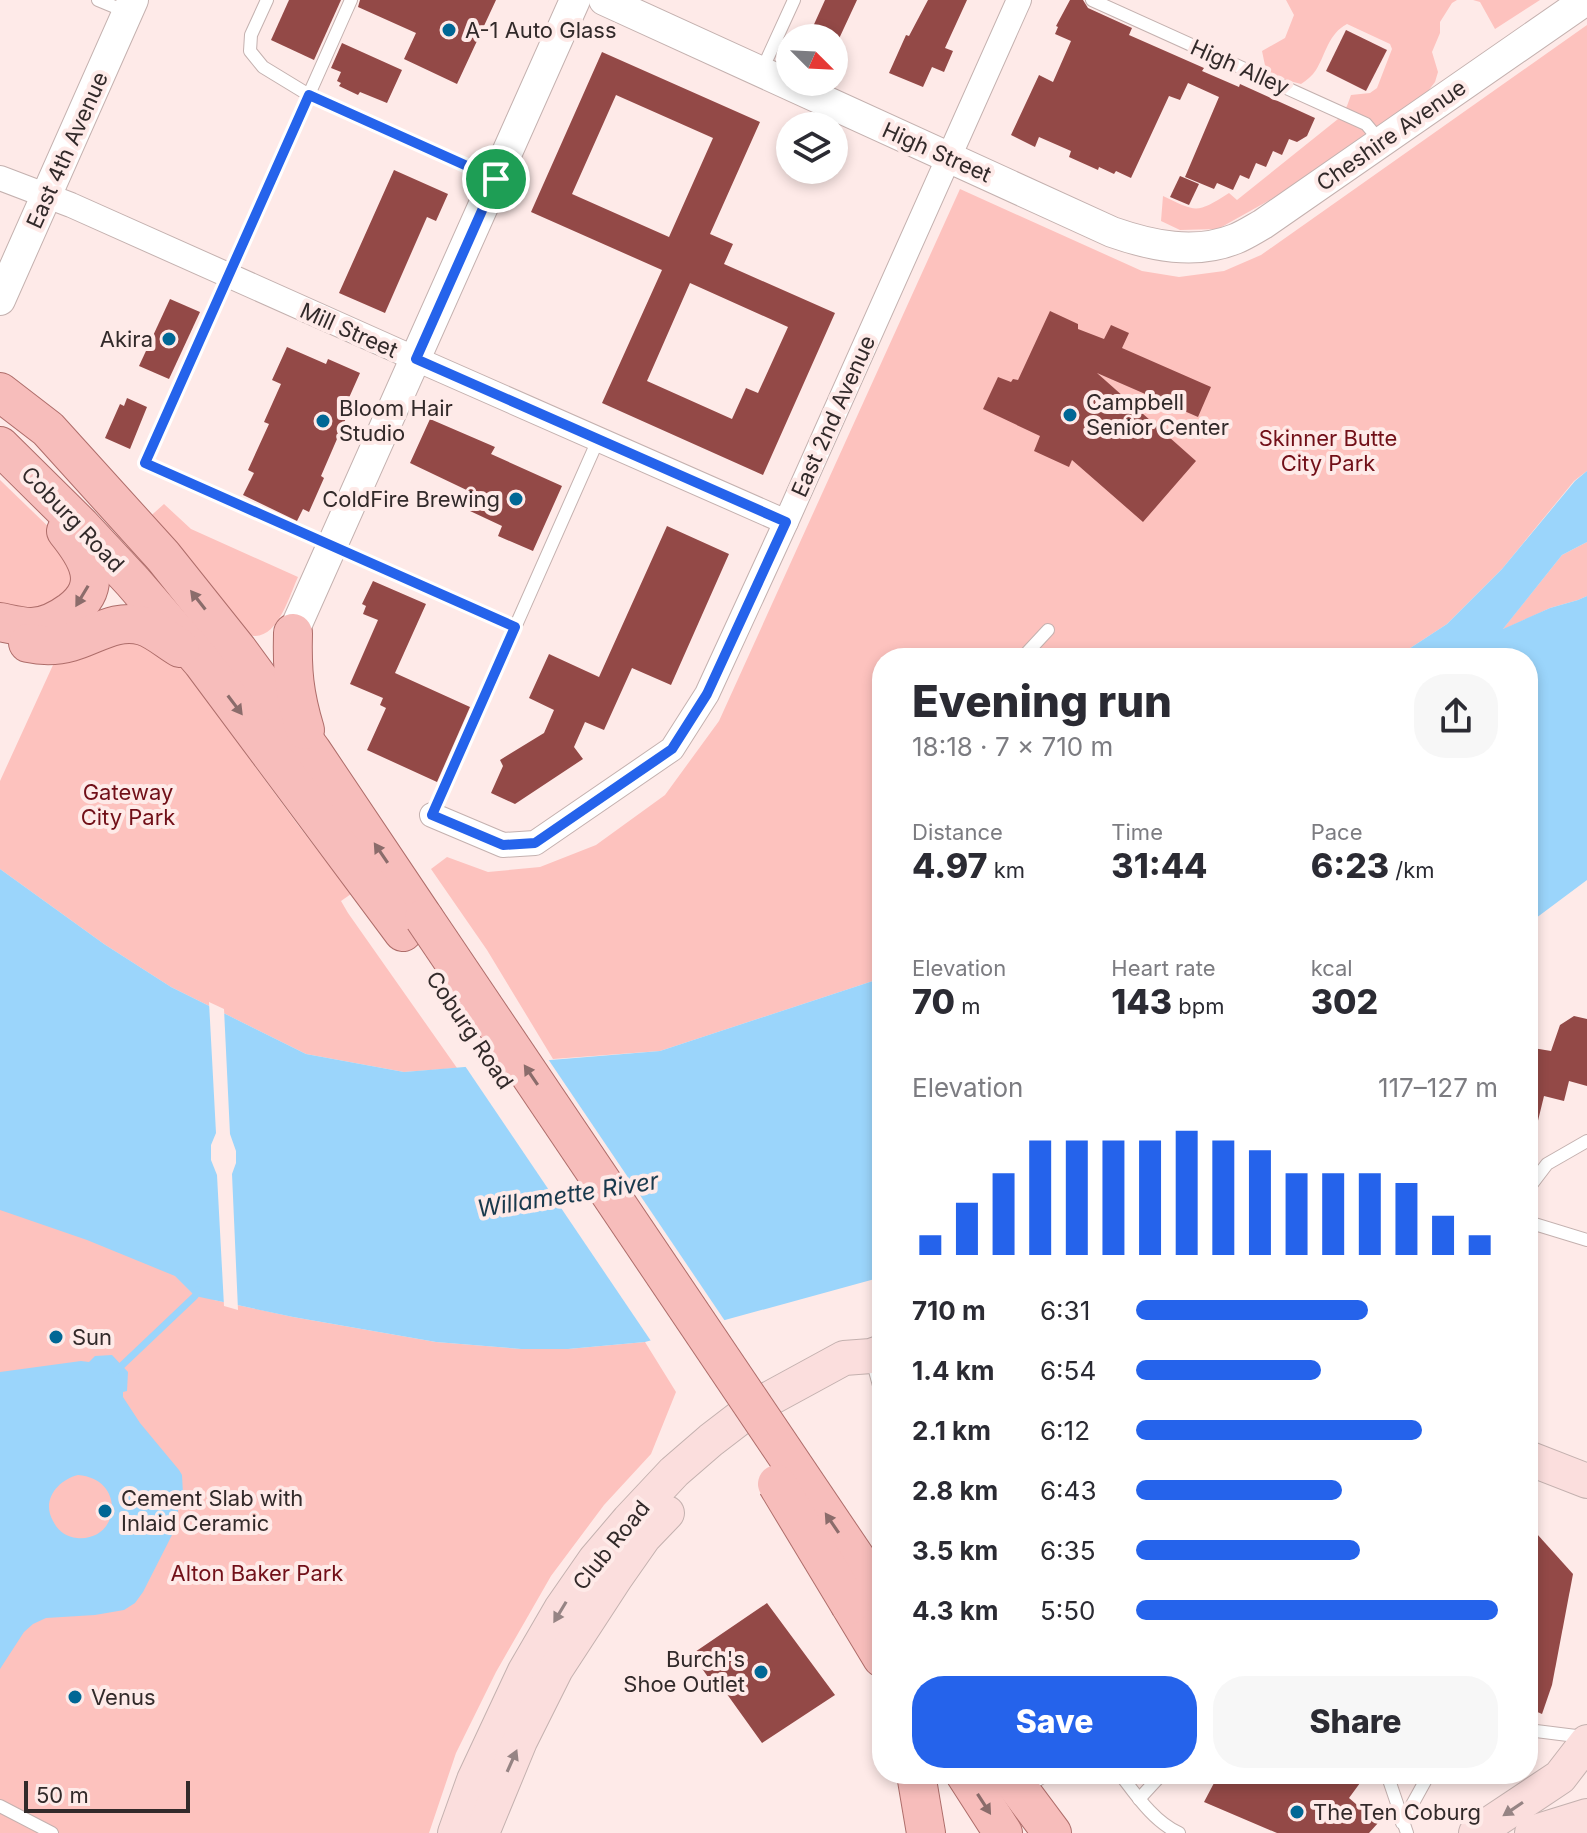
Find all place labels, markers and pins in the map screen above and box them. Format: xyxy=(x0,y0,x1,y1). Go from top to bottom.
place label: A-1 Auto Glass xyxy=(465,17,617,43)
marker: A-1 Auto Glass xyxy=(440,21,458,39)
pin xyxy=(462,145,530,213)
place label: Akira xyxy=(100,326,153,352)
marker: Akira xyxy=(160,330,178,348)
place label: Campbell Senior Center xyxy=(1086,389,1229,440)
place label: Bloom Hair Studio xyxy=(339,395,453,446)
marker: Campbell Senior Center xyxy=(1061,406,1079,424)
marker: Bloom Hair Studio xyxy=(314,412,332,430)
place label: ColdFire Brewing xyxy=(322,486,500,512)
marker: ColdFire Brewing xyxy=(507,490,525,508)
place label: Sun xyxy=(72,1324,112,1350)
marker: Sun xyxy=(47,1328,65,1346)
place label: Cement Slab with Inlaid Ceramic xyxy=(121,1485,303,1536)
marker: Cement Slab with Inlaid Ceramic xyxy=(96,1502,114,1520)
place label: Burch's Shoe Outlet xyxy=(623,1646,745,1697)
marker: Burch's Shoe Outlet xyxy=(752,1663,770,1681)
place label: Venus xyxy=(91,1684,156,1710)
marker: Venus xyxy=(66,1688,84,1706)
place label: The Ten Coburg xyxy=(1313,1799,1481,1825)
marker: The Ten Coburg xyxy=(1288,1803,1306,1821)

